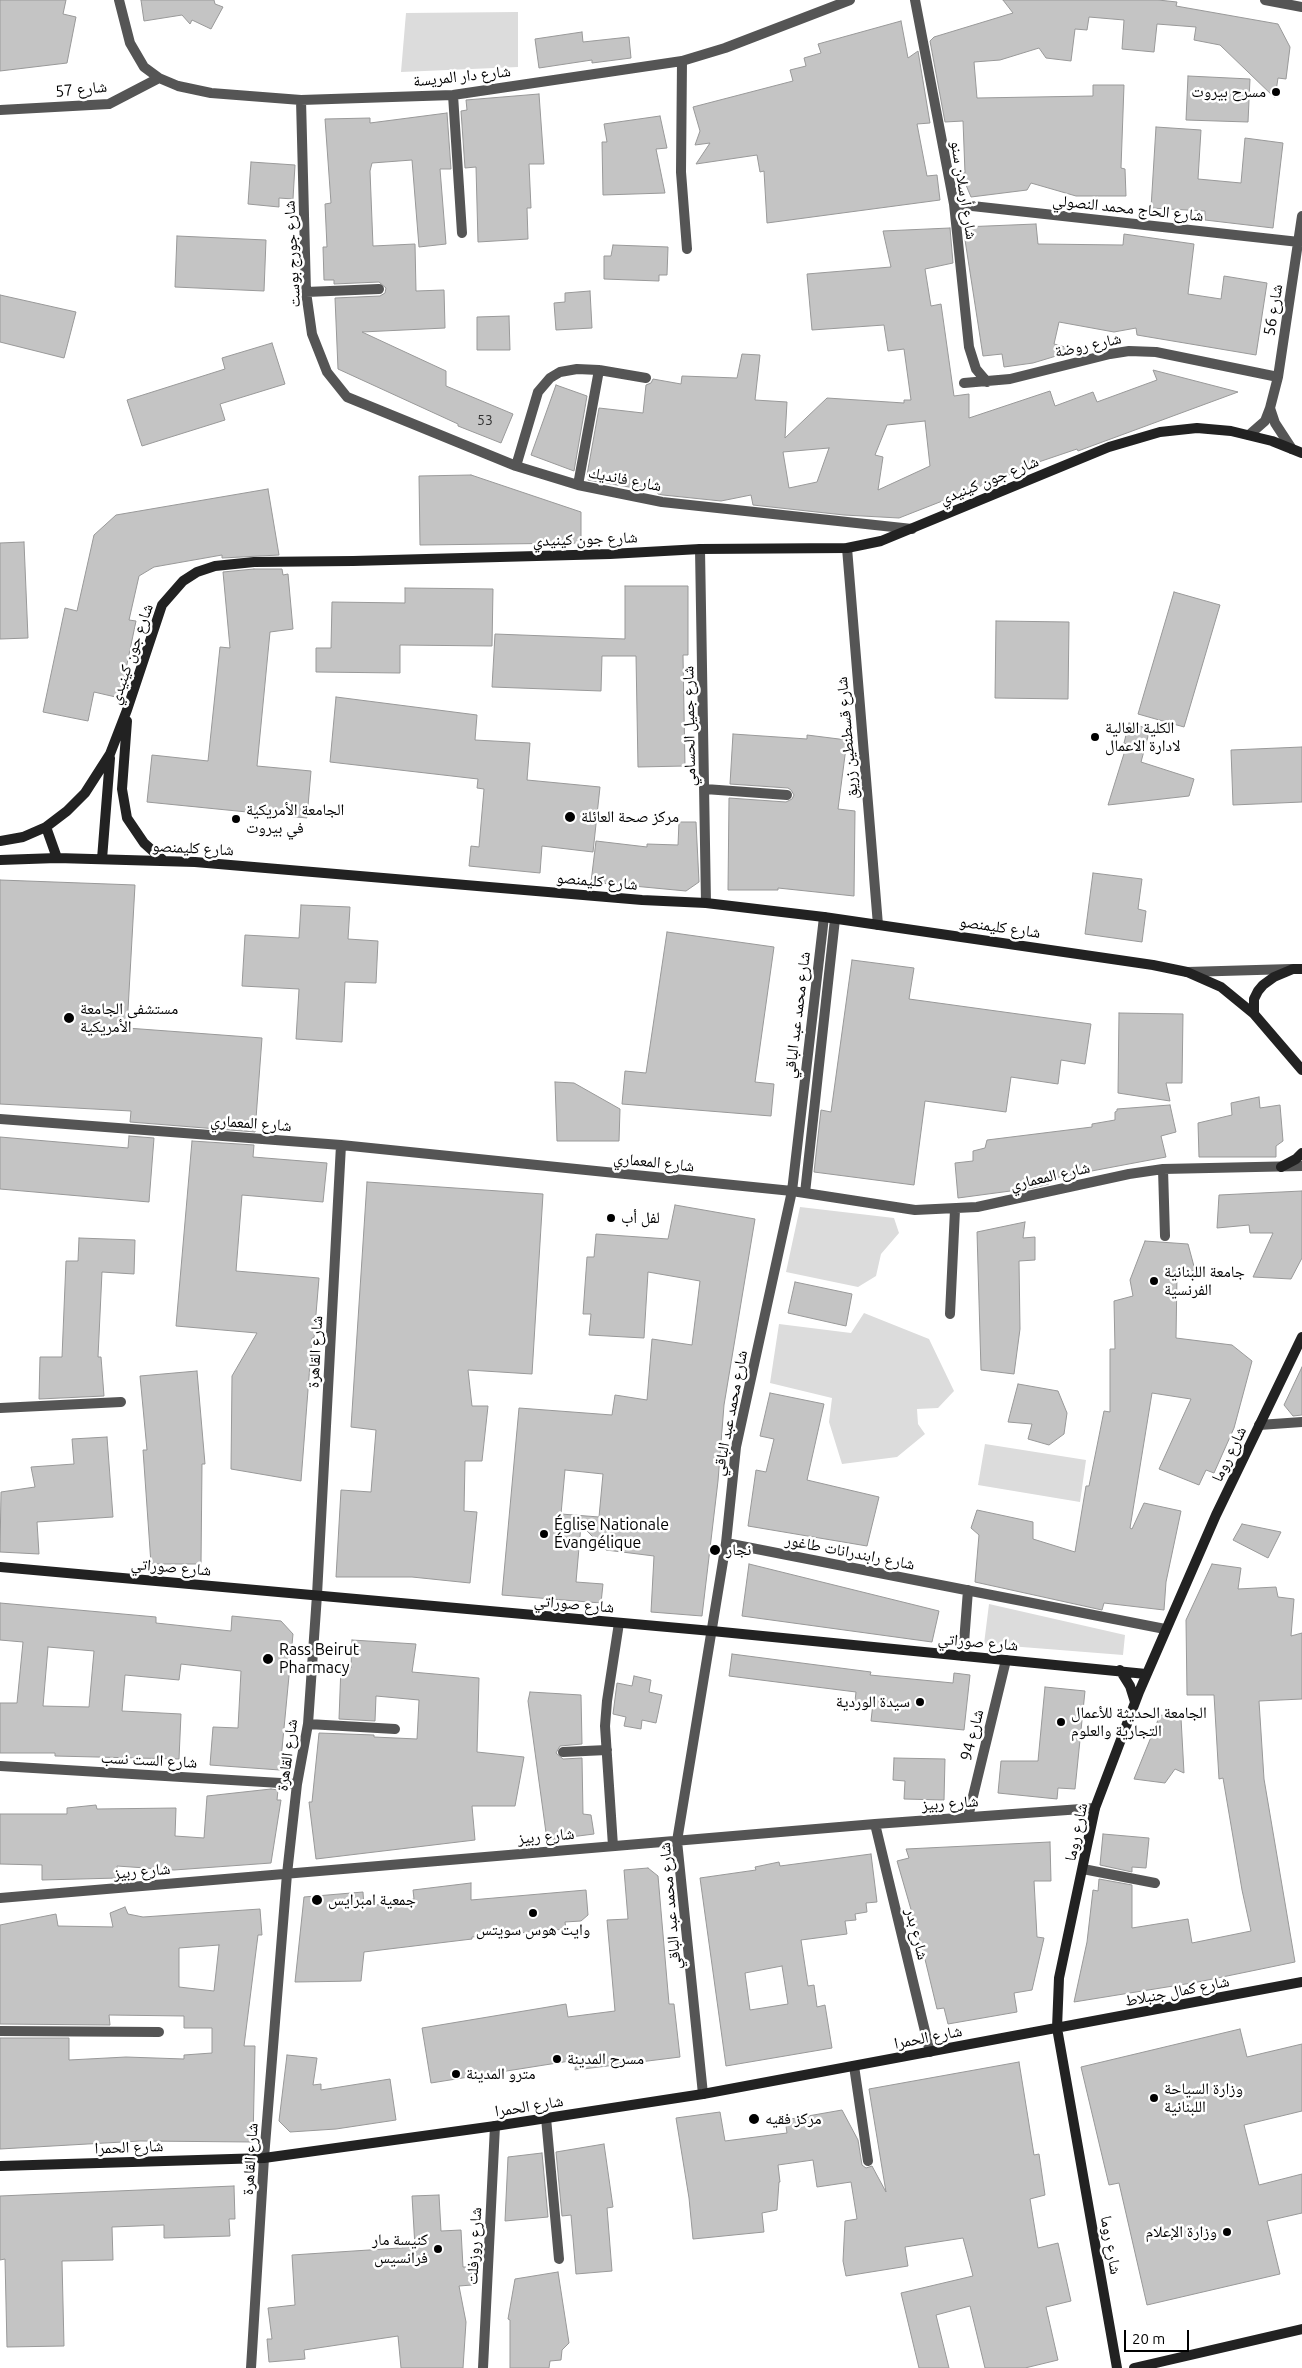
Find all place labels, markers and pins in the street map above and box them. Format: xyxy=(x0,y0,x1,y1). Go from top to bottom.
place label: مسرح بيروت xyxy=(1191,82,1266,102)
marker: مسرح بيروت xyxy=(1270,86,1282,98)
place label: الكلية العالية لادارة الاعمال xyxy=(1105,718,1180,756)
marker: الكلية العالية لادارة الاعمال xyxy=(1089,731,1101,743)
place label: الجامعة الأمريكية في بيروت xyxy=(246,800,344,838)
place label: مركز صحة العائلة xyxy=(581,807,679,827)
marker: مركز صحة العائلة xyxy=(563,810,577,824)
marker: الجامعة الأمريكية في بيروت xyxy=(230,813,242,825)
place label: مستشفى الجامعة الأمريكية xyxy=(80,999,178,1037)
marker: مستشفى الجامعة الأمريكية xyxy=(62,1011,76,1025)
place label: لفل أب xyxy=(621,1208,660,1228)
marker: لفل أب xyxy=(605,1212,617,1224)
place label: جامعة اللبنانية الفرنسية xyxy=(1164,1262,1245,1300)
marker: جامعة اللبنانية الفرنسية xyxy=(1148,1275,1160,1287)
place label: Église Nationale Évangélique xyxy=(554,1515,669,1553)
marker: Église Nationale Évangélique xyxy=(538,1528,550,1540)
place label: نجار xyxy=(726,1540,751,1560)
marker: نجار xyxy=(708,1543,722,1557)
place label: Rass Beirut Pharmacy xyxy=(279,1640,359,1678)
marker: Rass Beirut Pharmacy xyxy=(261,1652,275,1666)
place label: سيدة الوردية xyxy=(836,1692,910,1712)
marker: سيدة الوردية xyxy=(914,1696,926,1708)
place label: الجامعة الحديثة للأعمال التجارية والعلوم xyxy=(1071,1703,1207,1741)
marker: الجامعة الحديثة للأعمال التجارية والعلوم xyxy=(1055,1716,1067,1728)
place label: جمعية امبرايس xyxy=(328,1890,416,1910)
marker: جمعية امبرايس xyxy=(310,1893,324,1907)
marker: وايت هوس سويتس xyxy=(527,1907,539,1919)
place label: وايت هوس سويتس xyxy=(476,1920,590,1940)
place label: مسرح المدينة xyxy=(567,2049,644,2069)
marker: مسرح المدينة xyxy=(551,2053,563,2065)
place label: مترو المدينة xyxy=(466,2064,535,2084)
marker: مترو المدينة xyxy=(450,2068,462,2080)
place label: وزارة السياحة اللبنانية xyxy=(1164,2079,1243,2117)
marker: وزارة السياحة اللبنانية xyxy=(1148,2092,1160,2104)
place label: مركز فقيه xyxy=(765,2109,821,2129)
marker: مركز فقيه xyxy=(747,2112,761,2126)
place label: وزارة الإعلام xyxy=(1145,2222,1217,2242)
marker: وزارة الإعلام xyxy=(1221,2226,1233,2238)
place label: كنيسة مار فرانسيس xyxy=(372,2230,428,2268)
marker: كنيسة مار فرانسيس xyxy=(432,2243,444,2255)

